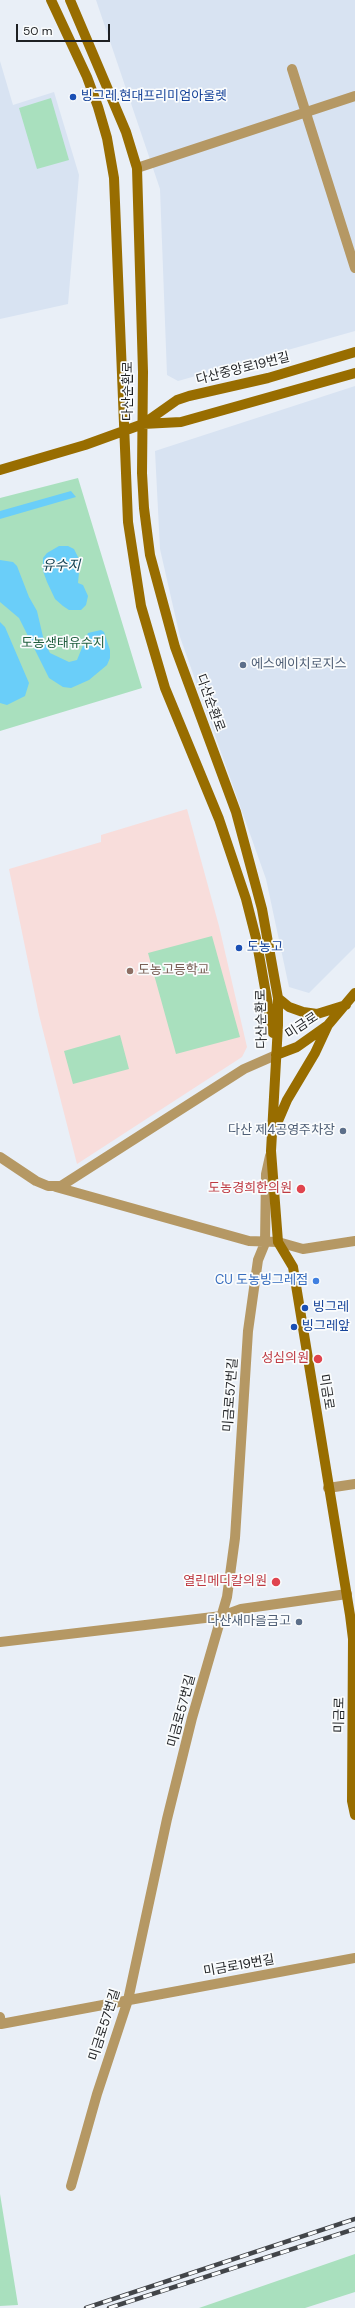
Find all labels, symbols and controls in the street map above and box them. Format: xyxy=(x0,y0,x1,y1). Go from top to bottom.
scale bar xyxy=(18,16,112,42)
text: 50 m xyxy=(23,23,52,39)
place label: 빙그레.현대프리미엄아울렛 xyxy=(81,89,227,105)
marker: 빙그레.현대프리미엄아울렛 xyxy=(68,92,78,102)
street label: 다산중앙로19번길 xyxy=(195,350,291,388)
street label: 다산순환로 xyxy=(121,361,137,421)
water label: 유수지 xyxy=(42,558,80,574)
park label: 도농생태유수지 xyxy=(21,636,105,652)
place label: 에스에이치로지스 xyxy=(251,657,347,673)
marker: 에스에이치로지스 xyxy=(238,660,248,670)
street label: 다산순환로 xyxy=(192,672,228,734)
place label: 도농고 xyxy=(247,940,283,956)
marker: 도농고 xyxy=(234,943,244,953)
place label: 도농고등학교 xyxy=(138,963,210,979)
marker: 도농고등학교 xyxy=(125,966,135,976)
street label: 다산순환로 xyxy=(254,989,270,1049)
street label: 미금로 xyxy=(283,1010,321,1042)
place label: 다산 제4공영주차장 xyxy=(228,1123,335,1139)
marker: 다산 제4공영주차장 xyxy=(338,1126,348,1136)
place label: 도농경희한의원 xyxy=(208,1181,292,1197)
marker: 도농경희한의원 xyxy=(295,1183,307,1195)
place label: CU 도농빙그레점 xyxy=(215,1273,308,1289)
marker: CU 도농빙그레점 xyxy=(311,1276,321,1286)
place label: 빙그레 xyxy=(313,1300,349,1316)
marker: 빙그레 xyxy=(300,1303,310,1313)
place label: 빙그레앞 xyxy=(302,1319,350,1335)
marker: 빙그레앞 xyxy=(289,1322,299,1332)
place label: 성심의원 xyxy=(261,1351,309,1367)
marker: 성심의원 xyxy=(312,1353,324,1365)
street label: 미금로57번길 xyxy=(221,1357,241,1433)
street label: 미금로 xyxy=(315,1373,337,1411)
place label: 열린메디칼의원 xyxy=(183,1574,267,1590)
marker: 열린메디칼의원 xyxy=(270,1576,282,1588)
place label: 다산새마을금고 xyxy=(207,1614,291,1630)
marker: 다산새마을금고 xyxy=(294,1617,304,1627)
street label: 미금로57번길 xyxy=(165,1673,199,1749)
street label: 미금로 xyxy=(332,1697,348,1733)
street label: 미금로19번길 xyxy=(202,1952,276,1980)
street label: 미금로57번길 xyxy=(86,1987,124,2063)

